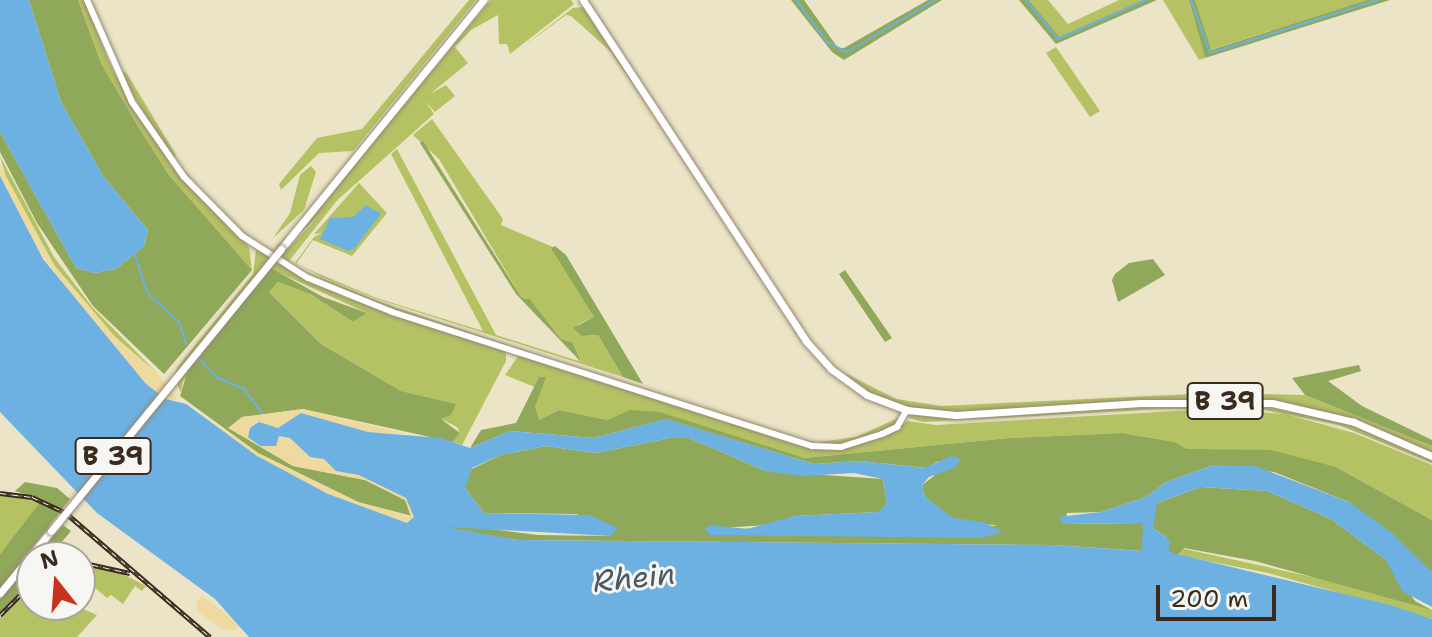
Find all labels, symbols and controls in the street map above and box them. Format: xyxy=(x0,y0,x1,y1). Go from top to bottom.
road number: B 39 xyxy=(1185,379,1265,423)
road number: B 39 xyxy=(73,434,153,478)
north arrow xyxy=(16,541,96,621)
text: N xyxy=(37,543,62,576)
water label: Rhein xyxy=(591,556,677,600)
scale bar xyxy=(1160,569,1280,619)
text: 200 m xyxy=(1170,583,1248,615)

